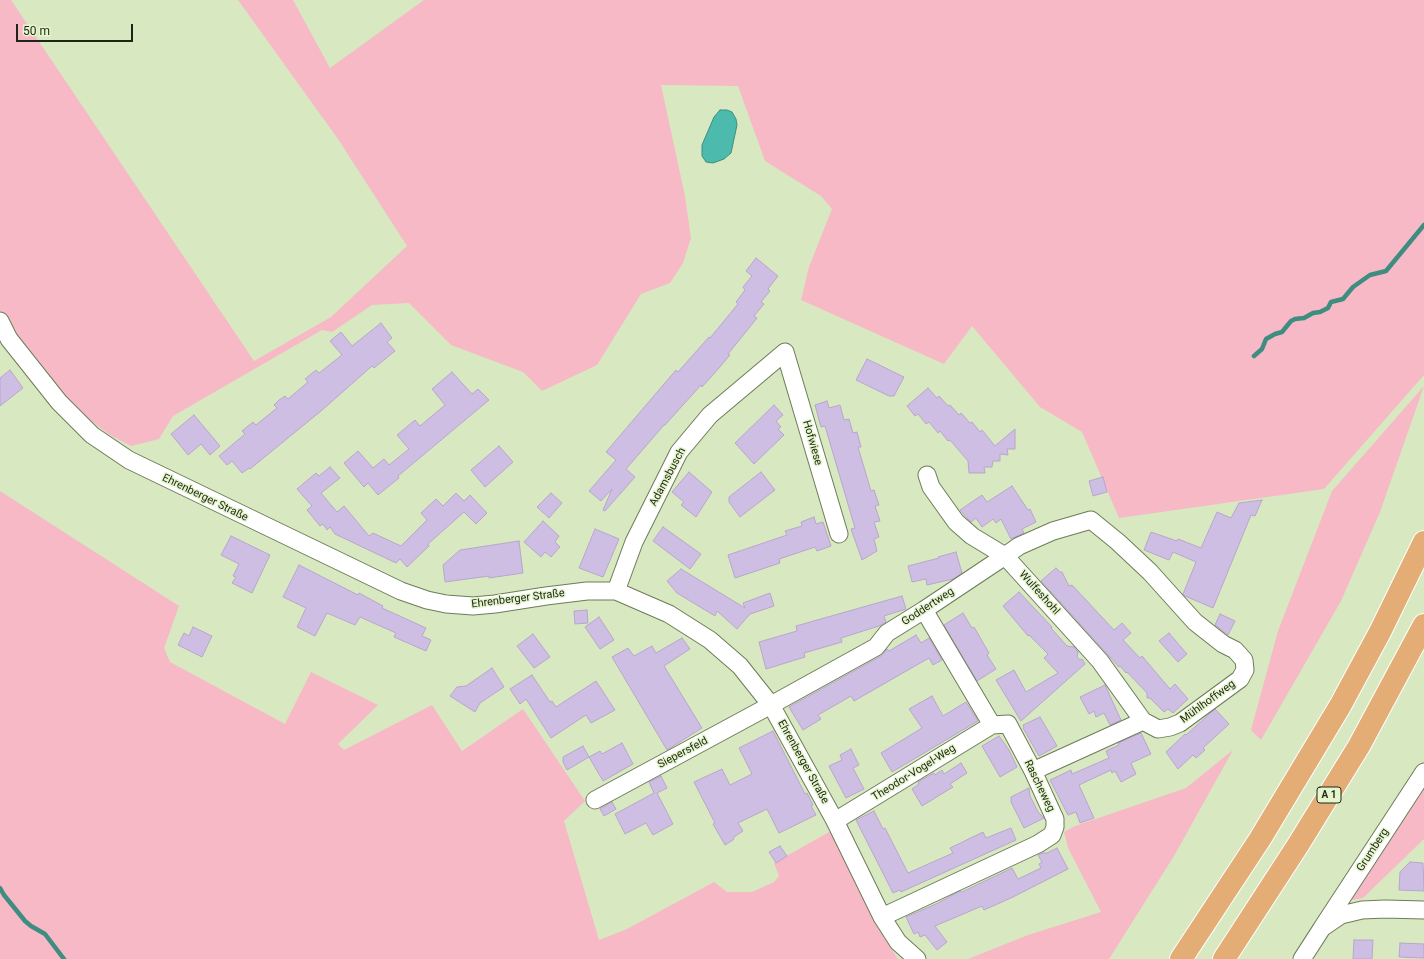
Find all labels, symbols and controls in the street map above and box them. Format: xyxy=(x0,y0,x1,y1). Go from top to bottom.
scale bar xyxy=(18,16,135,42)
text: 50 m xyxy=(23,24,50,38)
street label: Hofwiese xyxy=(799,419,825,467)
street label: Adamsbusch xyxy=(647,445,689,509)
street label: Ehrenberger Straße xyxy=(160,471,250,525)
street label: Wulfeshohl xyxy=(1016,568,1062,618)
street label: Goddertweg xyxy=(899,585,957,629)
street label: Ehrenberger Straße xyxy=(471,587,565,611)
street label: Mühlhoffweg xyxy=(1178,678,1238,726)
street label: Ehrenberger Straße xyxy=(774,718,832,806)
street label: Siepersfeld xyxy=(656,734,710,772)
street label: Theodor-Vogel-Weg xyxy=(870,742,958,804)
street label: Rascheweg xyxy=(1021,758,1057,814)
road number: A 1 xyxy=(1317,787,1341,803)
street label: Grumberg xyxy=(1354,826,1392,874)

